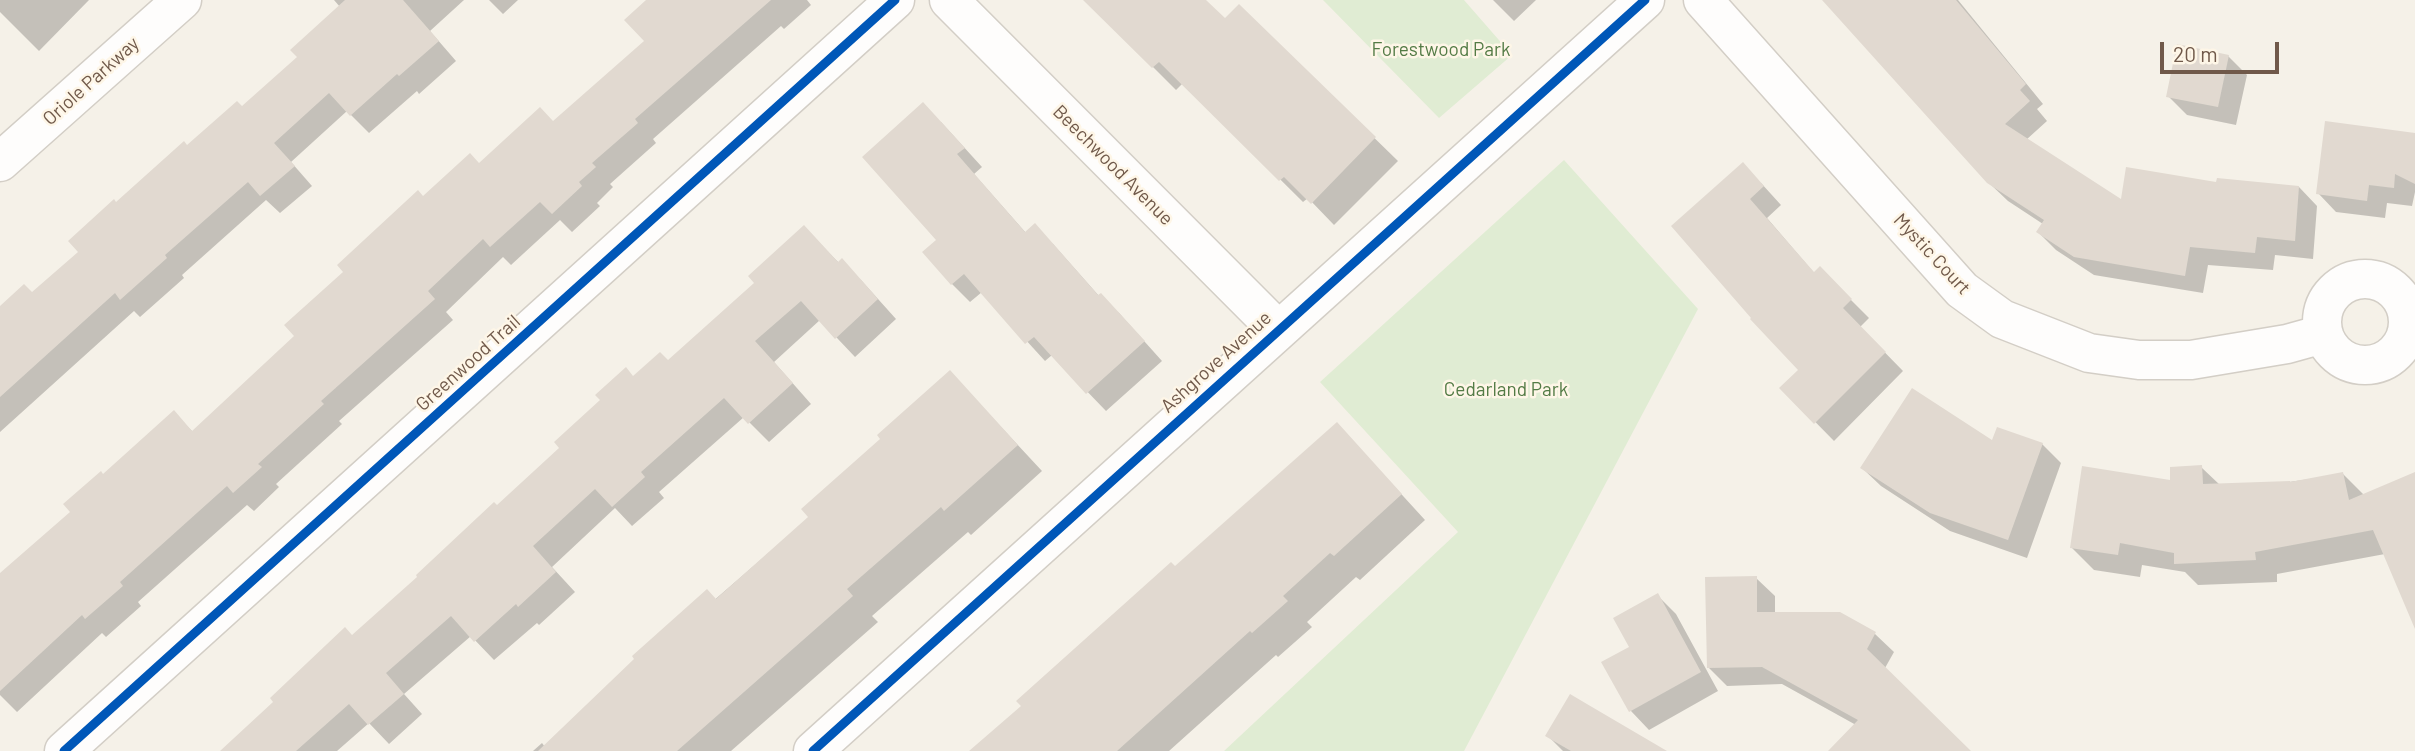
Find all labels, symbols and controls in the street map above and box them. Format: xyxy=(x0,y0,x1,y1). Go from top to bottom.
scale bar xyxy=(2163,28,2282,72)
street label: Oriole Parkway xyxy=(38,32,144,130)
park label: Forestwood Park xyxy=(1372,39,1510,61)
text: 20 m xyxy=(2173,41,2218,66)
street label: Beechwood Avenue xyxy=(1048,100,1178,230)
street label: Mystic Court xyxy=(1889,209,1975,299)
street label: Ashgrove Avenue xyxy=(1156,306,1276,418)
street label: Greenwood Trail xyxy=(411,310,525,416)
park label: Cedarland Park xyxy=(1444,379,1568,401)

